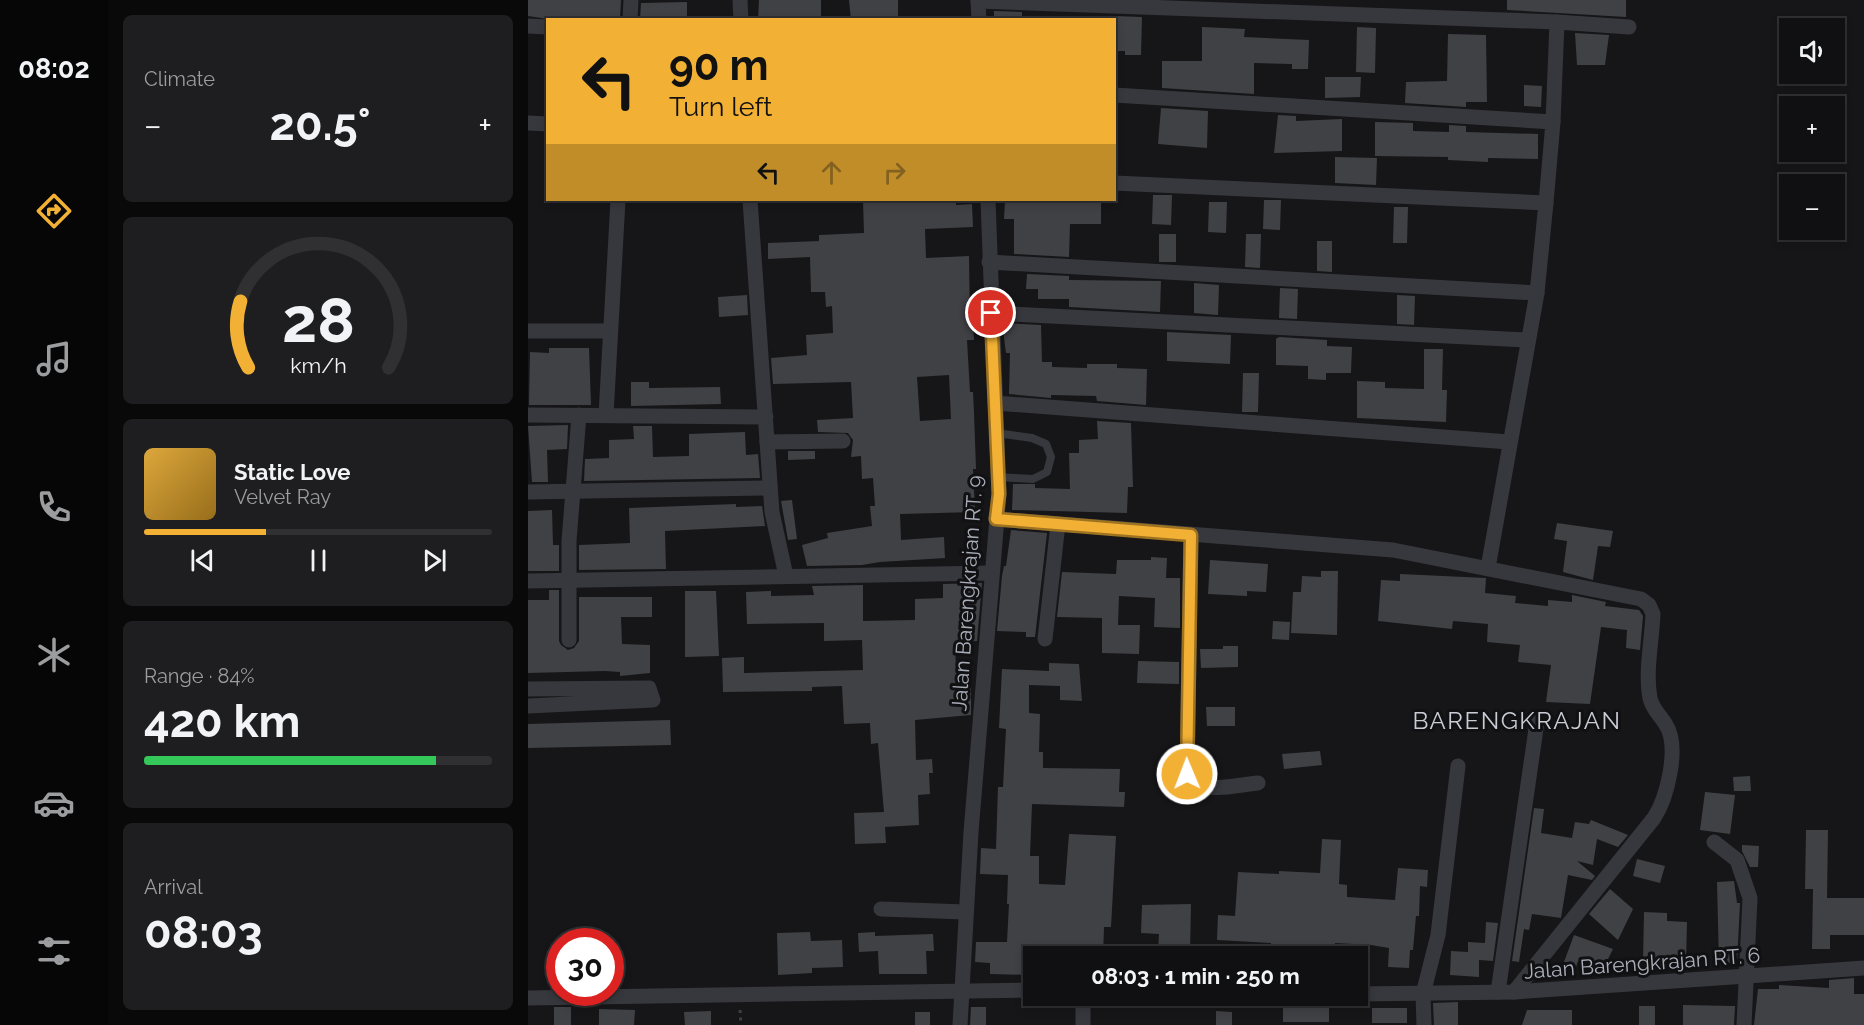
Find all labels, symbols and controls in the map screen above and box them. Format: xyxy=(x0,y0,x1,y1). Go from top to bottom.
map controls xyxy=(1779,18,1845,240)
button: sound xyxy=(1779,18,1845,84)
text: 90 m xyxy=(669,41,769,90)
icon: left xyxy=(570,42,648,120)
text: 08:02 xyxy=(18,53,90,84)
text: Climate xyxy=(144,67,215,91)
text: Turn left xyxy=(669,91,772,122)
button: + xyxy=(1779,96,1845,162)
text: 20.5° xyxy=(270,98,370,151)
text: − xyxy=(144,106,162,145)
text: + xyxy=(478,106,492,145)
icon: left xyxy=(752,156,785,189)
icon: ahead xyxy=(815,156,848,189)
icon: right xyxy=(878,156,911,189)
button: − xyxy=(1779,174,1845,240)
icon: directions xyxy=(33,190,75,232)
text: 28 xyxy=(282,283,354,357)
pin xyxy=(965,287,1016,338)
icon: arrive xyxy=(974,296,1007,329)
icon: music xyxy=(33,338,75,380)
text: km/h xyxy=(290,353,346,378)
text: Static Love xyxy=(234,459,351,485)
street label: Jalan Barengkrajan RT. 9 xyxy=(946,474,988,712)
text: Velvet Ray xyxy=(234,485,331,509)
icon: phone xyxy=(33,486,75,528)
icon: previous xyxy=(186,544,219,577)
icon: pause xyxy=(302,544,335,577)
icon: next xyxy=(418,544,451,577)
icon: climate xyxy=(33,634,75,676)
text: Range · 84% xyxy=(144,664,255,688)
text: 420 km xyxy=(144,695,301,748)
district label: BARENGKRAJAN xyxy=(1413,706,1622,735)
position arrow xyxy=(1155,742,1219,806)
icon: car xyxy=(33,782,75,824)
text: Arrival xyxy=(144,875,203,899)
text: 08:03 xyxy=(144,906,263,959)
speed limit sign: 30 xyxy=(546,928,624,1006)
icon: filters xyxy=(33,930,75,972)
street label: Jalan Barengkrajan RT. 6 xyxy=(1523,942,1761,984)
text: 08:03 · 1 min · 250 m xyxy=(1091,963,1300,989)

